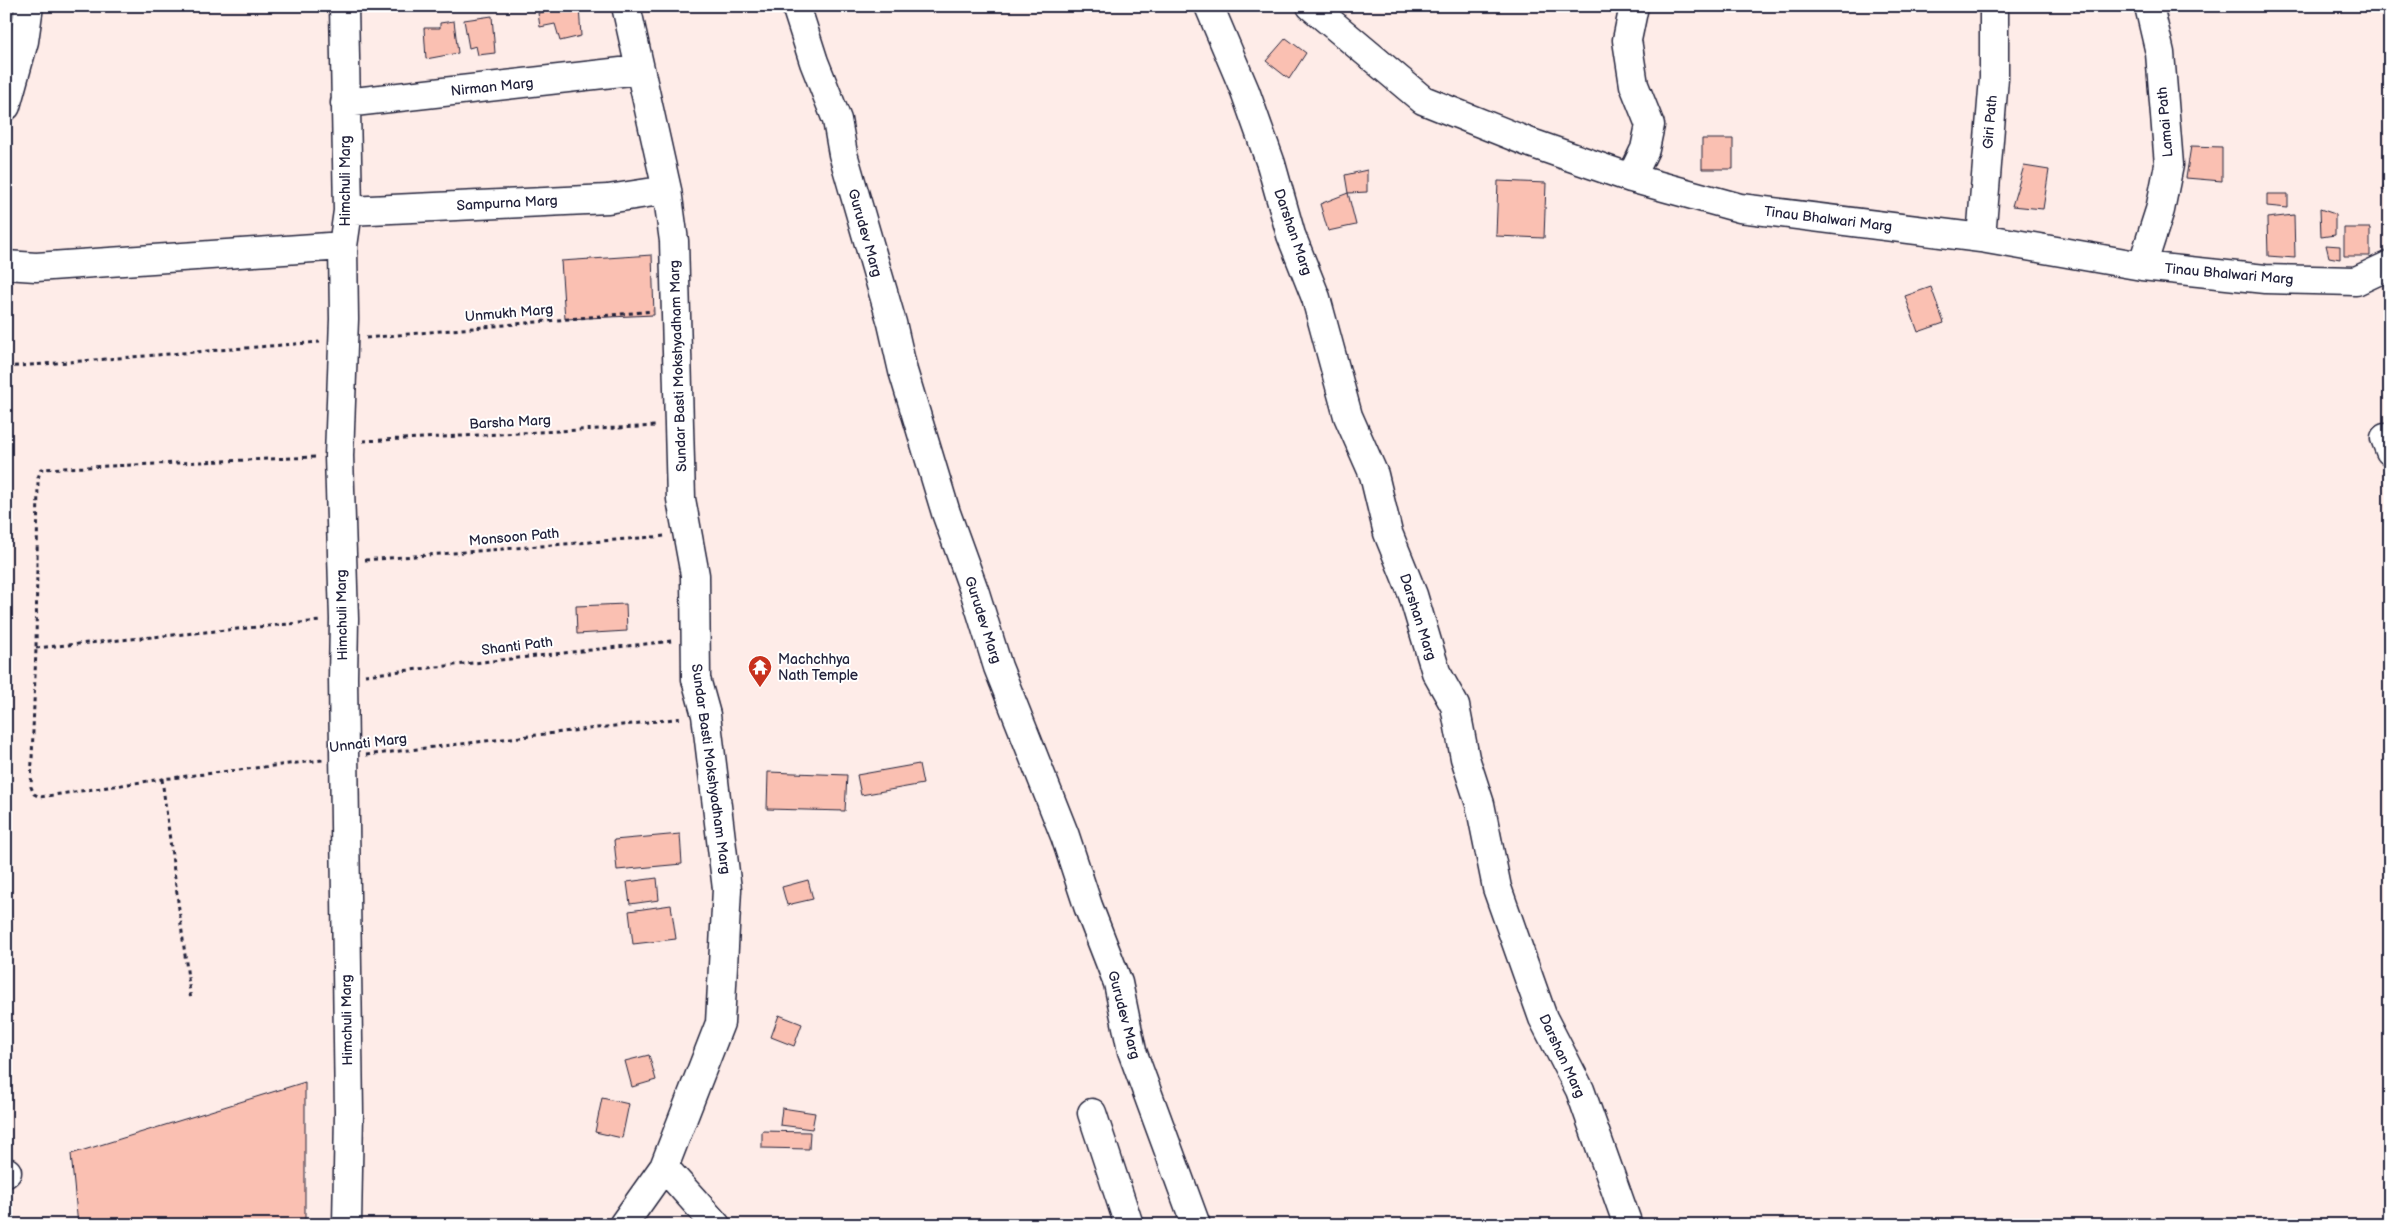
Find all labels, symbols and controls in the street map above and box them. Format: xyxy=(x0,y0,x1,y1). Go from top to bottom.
street label: Nirman Marg xyxy=(450,74,534,100)
street label: Lamai Path xyxy=(2153,86,2177,158)
street label: Giri Path xyxy=(1979,94,2001,150)
street label: Himchuli Marg xyxy=(337,135,354,227)
street label: Gurudev Marg xyxy=(844,187,886,279)
street label: Darshan Marg xyxy=(1270,187,1316,277)
street label: Sampurna Marg xyxy=(456,192,558,214)
street label: Tinau Bhalwari Marg xyxy=(1763,203,1893,235)
street label: Sundar Basti Mokshyadham Marg xyxy=(666,260,690,472)
street label: Tinau Bhalwari Marg xyxy=(2164,260,2294,288)
street label: Unmukh Marg xyxy=(464,301,554,325)
street label: Barsha Marg xyxy=(469,411,551,433)
street label: Monsoon Path xyxy=(468,525,560,549)
street label: Himchuli Marg xyxy=(333,569,351,661)
street label: Darshan Marg xyxy=(1396,572,1440,662)
street label: Gurudev Marg xyxy=(961,574,1005,666)
street label: Shanti Path xyxy=(480,633,554,659)
place label: Machchhya Nath Temple xyxy=(778,651,858,684)
temple icon: Machchhya Nath Temple xyxy=(747,654,773,688)
street label: Sundar Basti Mokshyadham Marg xyxy=(688,663,734,875)
street label: Unnati Marg xyxy=(328,730,408,756)
street label: Gurudev Marg xyxy=(1104,969,1144,1061)
street label: Himchuli Marg xyxy=(338,974,356,1066)
street label: Darshan Marg xyxy=(1535,1012,1589,1100)

